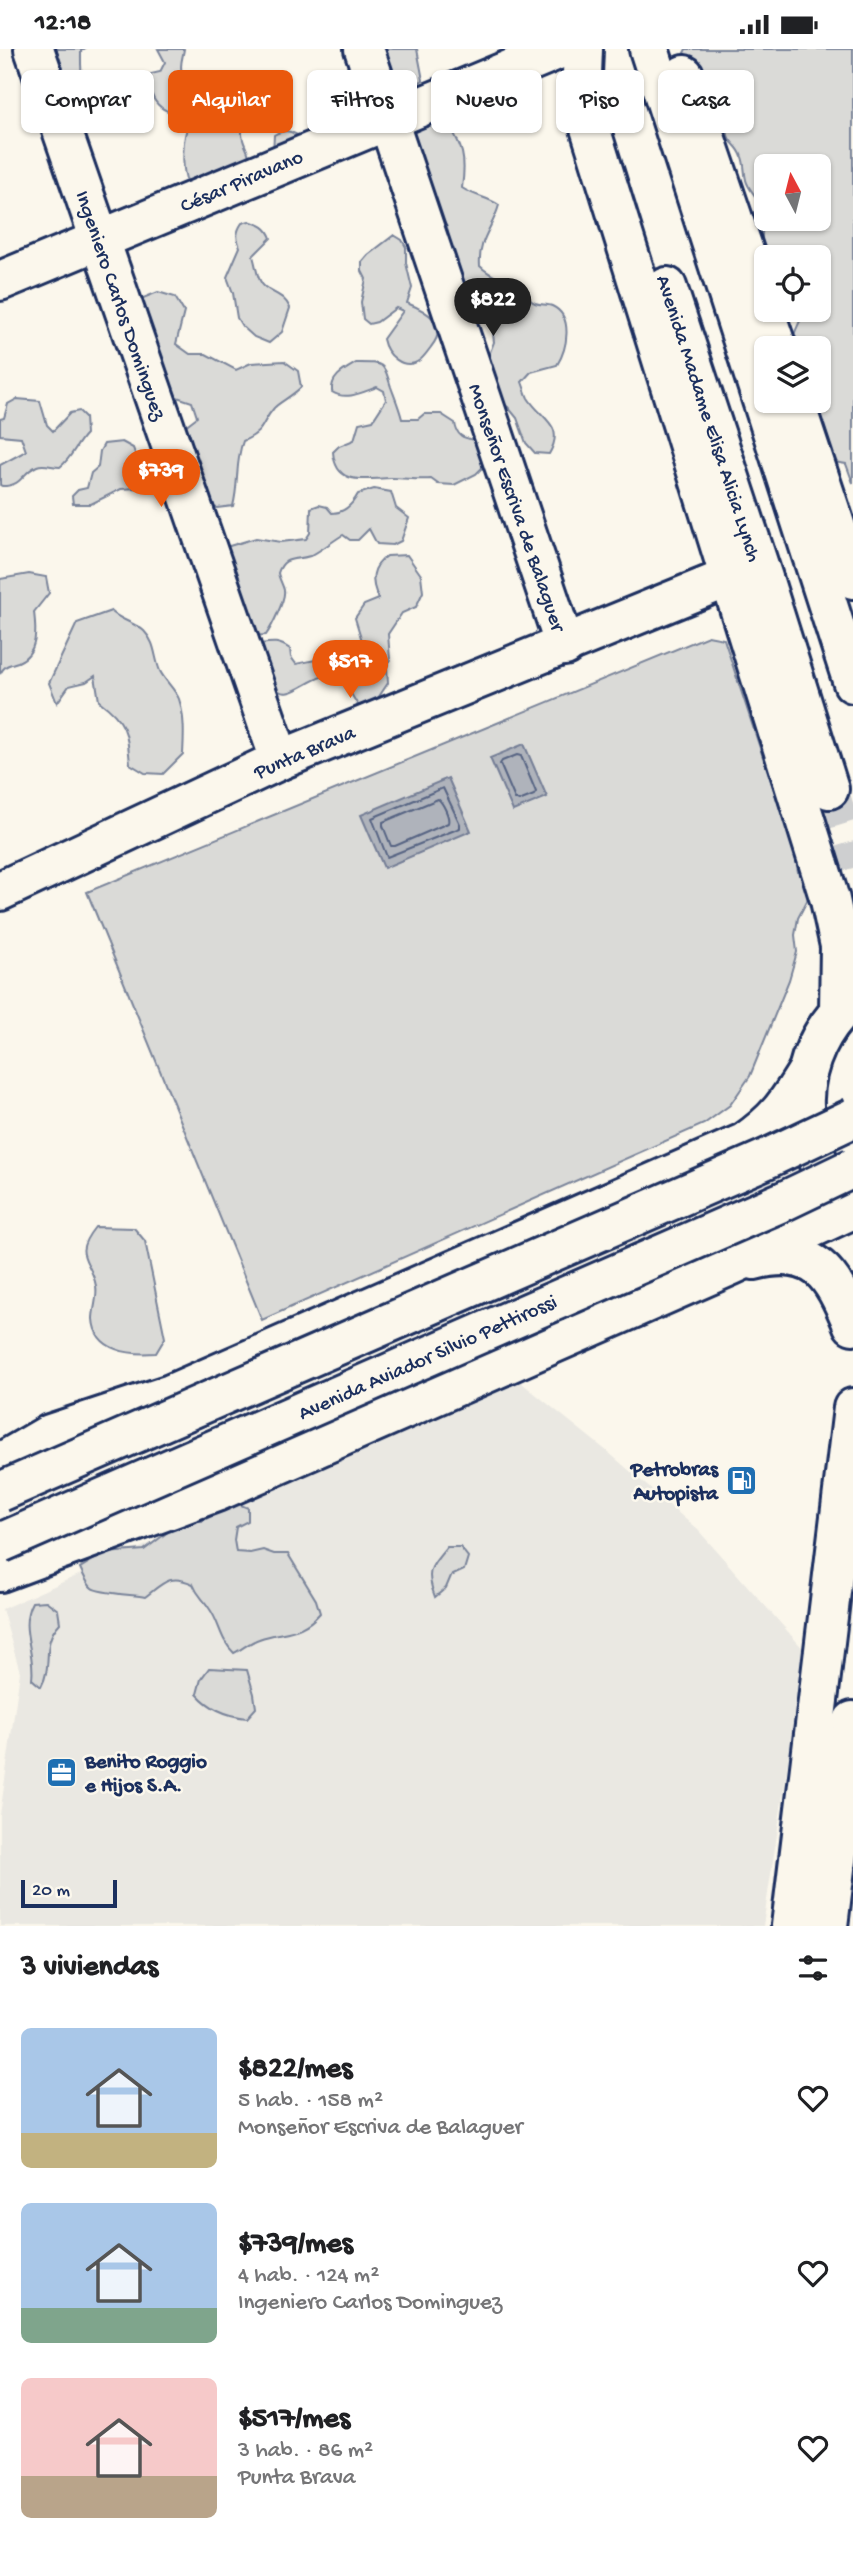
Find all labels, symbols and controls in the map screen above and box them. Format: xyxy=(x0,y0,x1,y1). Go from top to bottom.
text: 12:18 xyxy=(35,9,91,40)
chip: Comprar xyxy=(21,70,154,133)
chip: Alquilar xyxy=(168,70,293,133)
chip: Filtros xyxy=(307,70,417,133)
chip: Nuevo xyxy=(431,70,542,133)
chip: Piso xyxy=(556,70,644,133)
chip: Casa xyxy=(658,70,754,133)
street label: César Piravano xyxy=(177,146,308,220)
north arrow xyxy=(754,154,831,231)
map controls xyxy=(754,154,831,413)
street label: Ingeniero Carlos Dominguez xyxy=(68,188,170,425)
button: locate xyxy=(754,245,831,322)
street label: Avenida Madame Elisa Alicia Lynch xyxy=(648,273,765,566)
pin: $822 xyxy=(452,279,534,338)
text: $822 xyxy=(470,287,516,314)
button: layers xyxy=(754,336,831,413)
street label: Monseñor Escriva de Balaguer xyxy=(461,381,569,637)
pin: $739 xyxy=(120,449,202,509)
text: $739 xyxy=(138,458,184,485)
pin: $517 xyxy=(309,641,391,700)
text: $517 xyxy=(328,649,372,676)
street label: Punta Brava xyxy=(250,721,361,787)
street label: Avenida Aviador Silvio Pettirossi xyxy=(295,1291,562,1428)
place label: Petrobras Autopista xyxy=(630,1459,719,1508)
fuel station icon: Petrobras Autopista xyxy=(724,1463,758,1497)
place label: Benito Roggio e Hijos S.A. xyxy=(84,1751,207,1800)
office icon: Benito Roggio e Hijos S.A. xyxy=(45,1755,79,1789)
scale bar xyxy=(21,1877,117,1909)
text: 20 m xyxy=(32,1880,70,1903)
icon: filters xyxy=(794,1949,832,1987)
text: 3 viviendas xyxy=(21,1951,158,1986)
text: $822/mes xyxy=(238,2053,352,2088)
icon: home xyxy=(77,2056,161,2140)
icon: heart xyxy=(794,2079,832,2117)
text: 5 hab. · 158 m² xyxy=(238,2088,383,2115)
text: Monseñor Escriva de Balaguer xyxy=(238,2115,523,2142)
text: $739/mes xyxy=(238,2228,353,2263)
icon: home xyxy=(77,2231,161,2315)
icon: heart xyxy=(794,2254,832,2292)
text: 4 hab. · 124 m² xyxy=(238,2263,379,2290)
text: Ingeniero Carlos Dominguez xyxy=(238,2290,502,2317)
text: $517/mes xyxy=(238,2403,350,2438)
icon: home xyxy=(77,2406,161,2490)
icon: heart xyxy=(794,2429,832,2467)
text: 3 hab. · 86 m² xyxy=(238,2438,373,2465)
text: Punta Brava xyxy=(238,2465,356,2492)

